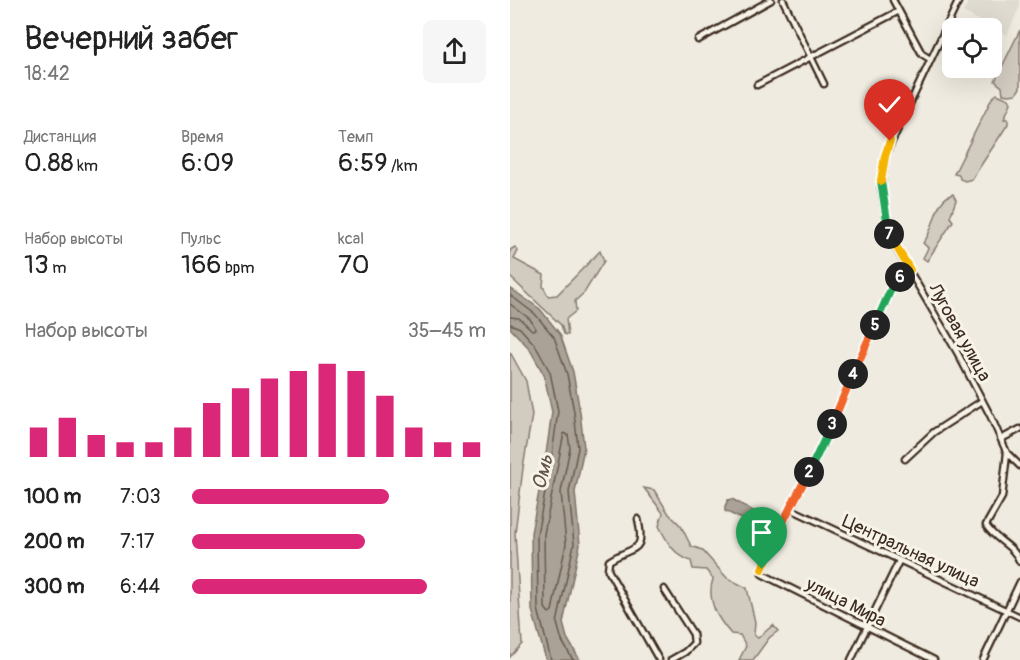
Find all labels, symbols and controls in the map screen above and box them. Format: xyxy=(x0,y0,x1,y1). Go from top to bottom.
text: Вечерний забег xyxy=(24,18,238,59)
map controls xyxy=(942,18,1002,78)
button: locate xyxy=(942,18,1002,78)
button: share xyxy=(423,20,486,83)
text: 18:42 xyxy=(24,61,70,86)
pin xyxy=(864,79,915,141)
icon: check xyxy=(873,88,906,121)
text: Дистанция xyxy=(24,127,97,147)
text: Время xyxy=(181,127,224,147)
text: Темп xyxy=(338,127,373,147)
text: 0.88 xyxy=(24,147,74,179)
text: 6:09 xyxy=(181,147,234,179)
text: 6:59 xyxy=(338,147,388,179)
text: km xyxy=(74,156,98,176)
text: /km xyxy=(388,156,418,176)
pin: 7 xyxy=(874,219,904,249)
text: 7 xyxy=(885,224,893,244)
text: Набор высоты xyxy=(24,229,123,249)
text: Пульс xyxy=(181,229,221,249)
text: kcal xyxy=(338,229,364,249)
text: 13 xyxy=(24,249,49,281)
text: 166 xyxy=(181,249,221,281)
text: 70 xyxy=(338,249,370,281)
text: m xyxy=(49,258,66,278)
text: bpm xyxy=(221,258,255,278)
pin: 6 xyxy=(885,262,915,292)
text: 6 xyxy=(895,267,905,287)
street label: Луговая улица xyxy=(923,278,996,385)
pin: 5 xyxy=(860,310,890,340)
text: 5 xyxy=(871,315,879,335)
text: Набор высоты xyxy=(24,318,148,343)
text: 35–45 m xyxy=(408,318,486,343)
pin: 4 xyxy=(838,359,868,389)
text: 4 xyxy=(848,364,858,384)
pin: 3 xyxy=(817,409,847,439)
text: 3 xyxy=(828,414,836,434)
water label: Омь xyxy=(526,451,559,492)
pin: 2 xyxy=(794,457,824,487)
text: 2 xyxy=(805,462,813,482)
text: 100 m xyxy=(24,484,81,509)
text: 7:03 xyxy=(120,484,161,509)
pin xyxy=(736,507,787,569)
street label: Центральная улица xyxy=(838,510,983,593)
icon: arrive xyxy=(745,516,778,549)
text: 200 m xyxy=(24,529,85,554)
text: 7:17 xyxy=(120,529,154,554)
street label: улица Мира xyxy=(801,572,890,632)
text: 300 m xyxy=(24,574,85,599)
text: 6:44 xyxy=(120,574,160,599)

